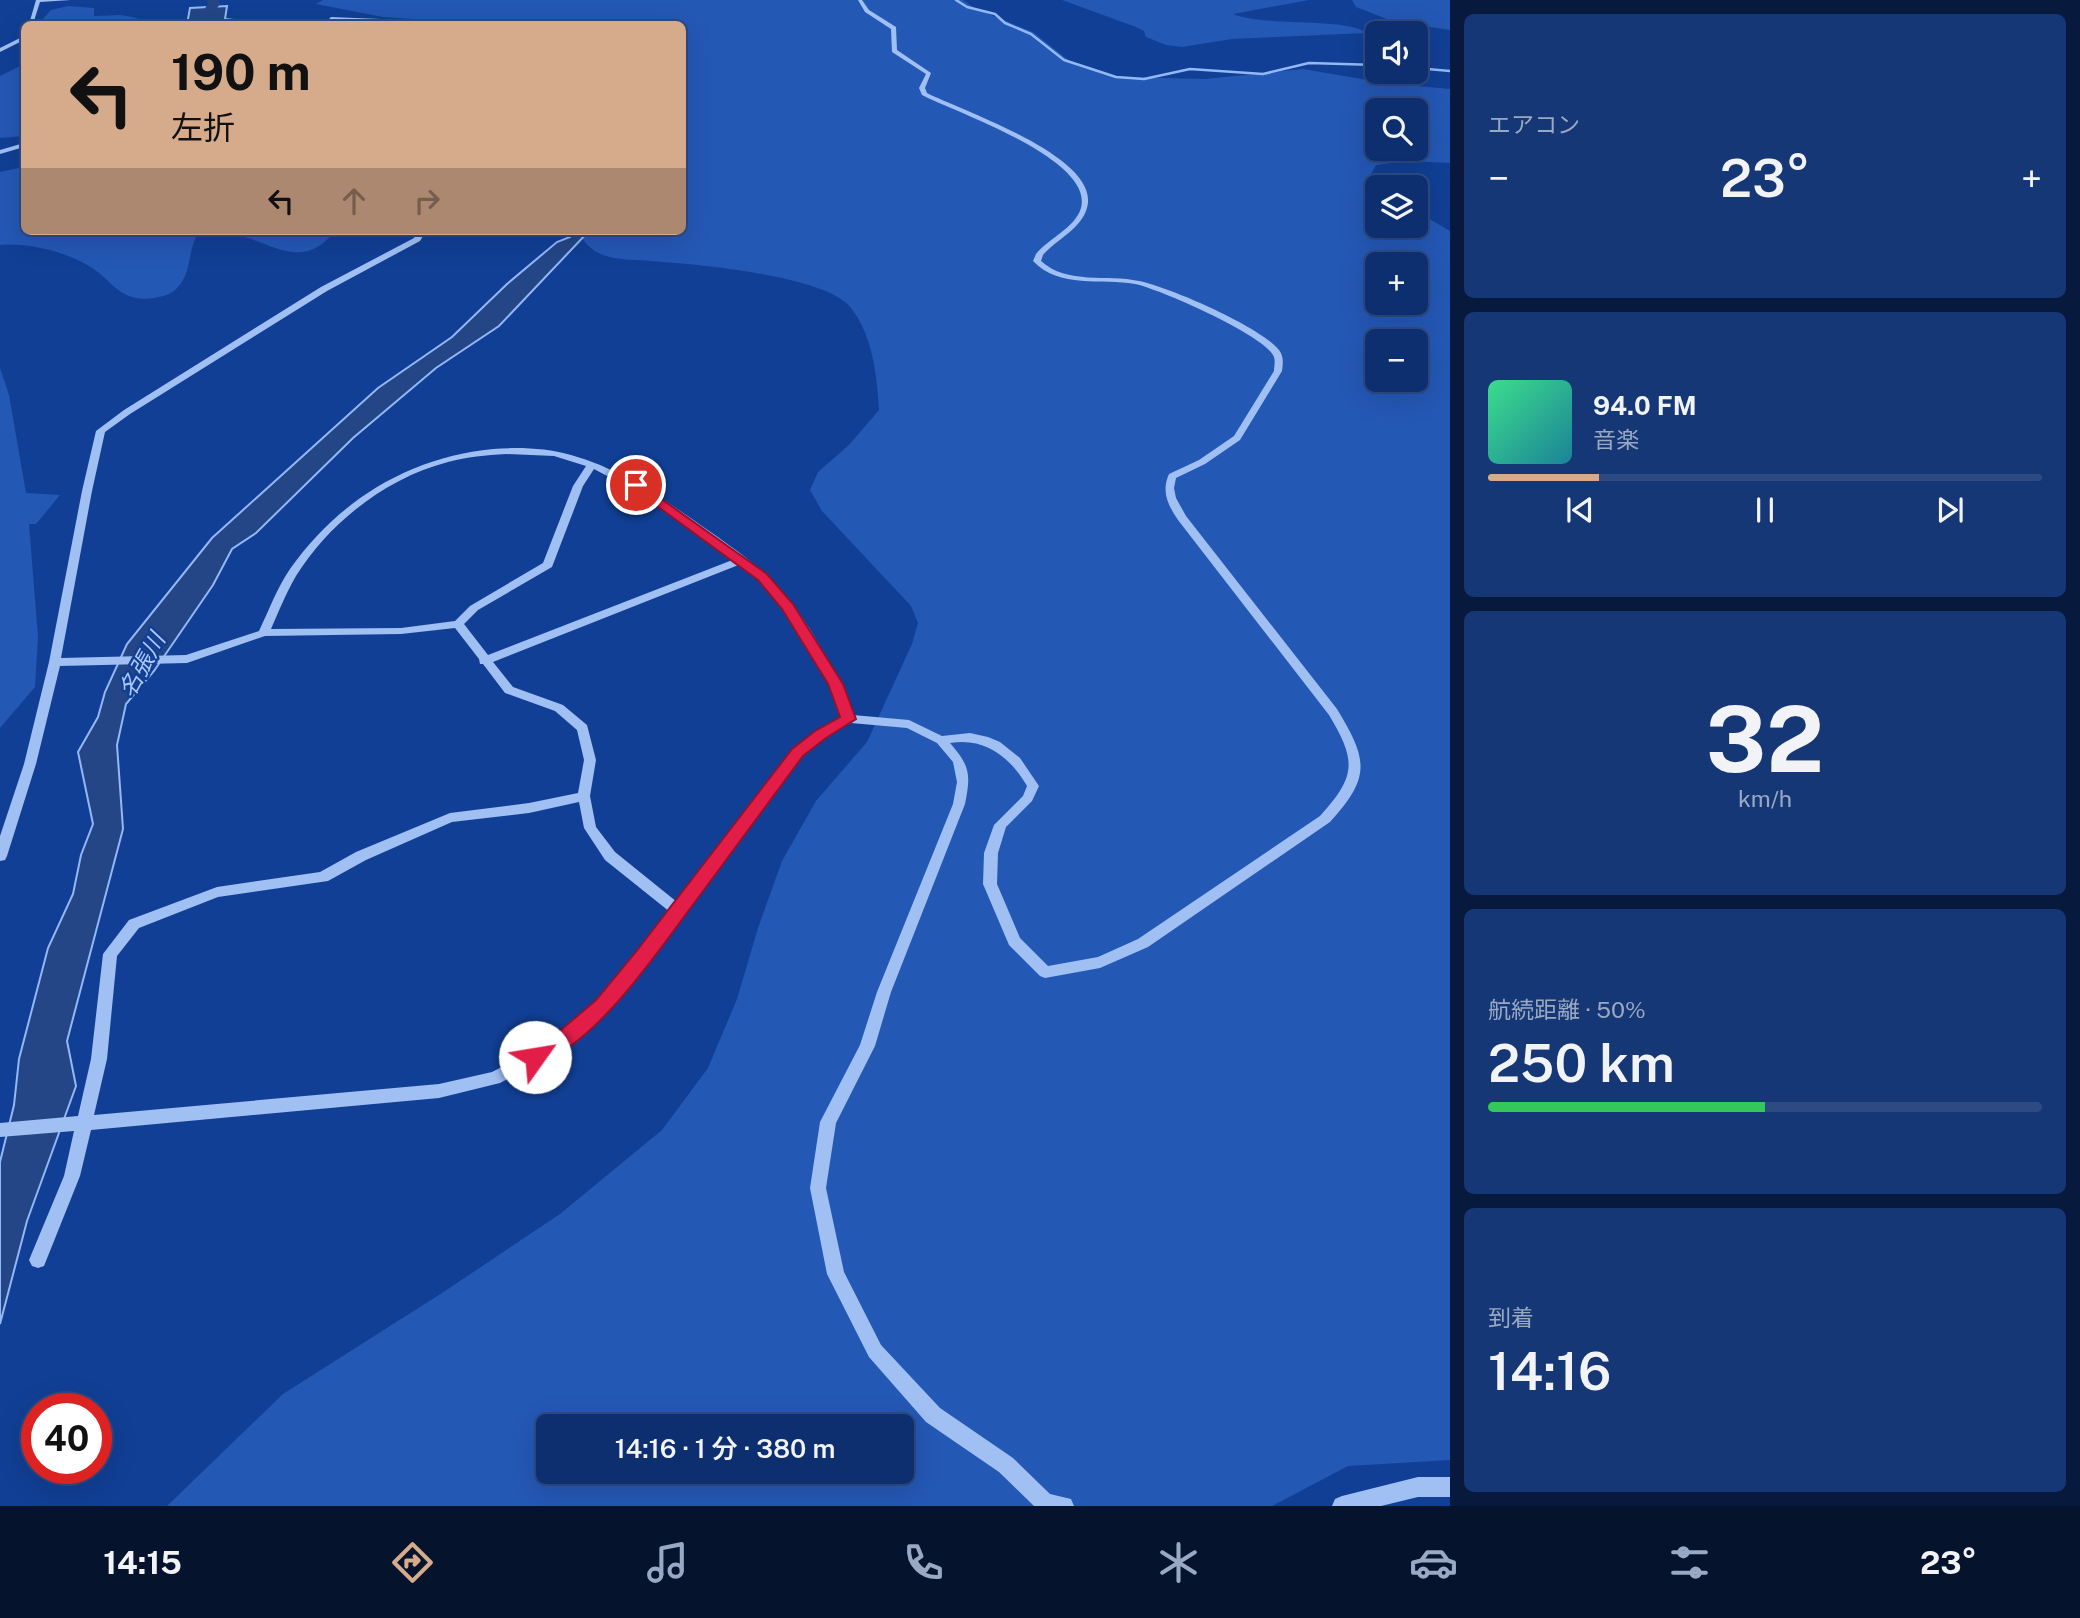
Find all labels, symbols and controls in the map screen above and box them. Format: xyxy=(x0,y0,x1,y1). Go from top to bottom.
map controls xyxy=(1365,21,1428,392)
button: sound xyxy=(1365,21,1428,84)
text: 190 m xyxy=(171,43,311,101)
icon: left xyxy=(56,49,147,140)
button: search xyxy=(1365,98,1428,161)
text: 左折 xyxy=(171,109,235,146)
text: エアコン xyxy=(1488,111,1580,138)
text: 23° xyxy=(1720,148,1810,209)
text: − xyxy=(1488,156,1509,201)
text: + xyxy=(2021,156,2042,201)
button: layers xyxy=(1365,175,1428,238)
icon: left xyxy=(262,182,300,220)
icon: ahead xyxy=(335,182,373,220)
icon: right xyxy=(408,182,446,220)
button: + xyxy=(1365,252,1428,315)
button: − xyxy=(1365,329,1428,392)
text: 94.0 FM xyxy=(1593,390,1697,421)
text: 音楽 xyxy=(1593,426,1639,453)
pin xyxy=(606,455,666,515)
icon: arrive xyxy=(617,466,655,504)
icon: previous xyxy=(1561,491,1599,529)
icon: pause xyxy=(1746,491,1784,529)
icon: next xyxy=(1931,491,1969,529)
water label: 名張川 xyxy=(113,625,172,701)
text: 32 xyxy=(1706,686,1824,792)
text: km/h xyxy=(1738,785,1792,812)
text: 航続距離 · 50% xyxy=(1488,996,1646,1023)
position arrow xyxy=(498,1020,572,1094)
text: 250 km xyxy=(1488,1033,1675,1094)
text: 到着 xyxy=(1488,1304,1534,1331)
text: 14:16 xyxy=(1488,1341,1611,1402)
speed limit sign: 40 xyxy=(21,1393,112,1484)
text: 14:16 · 1 分 · 380 m xyxy=(615,1433,835,1464)
icon: directions xyxy=(388,1538,437,1587)
icon: music xyxy=(643,1538,692,1587)
icon: phone xyxy=(899,1538,948,1587)
icon: climate xyxy=(1154,1538,1203,1587)
icon: car xyxy=(1409,1538,1458,1587)
icon: filters xyxy=(1665,1538,1714,1587)
text: 14:15 xyxy=(103,1544,182,1581)
text: 23° xyxy=(1920,1544,1977,1581)

